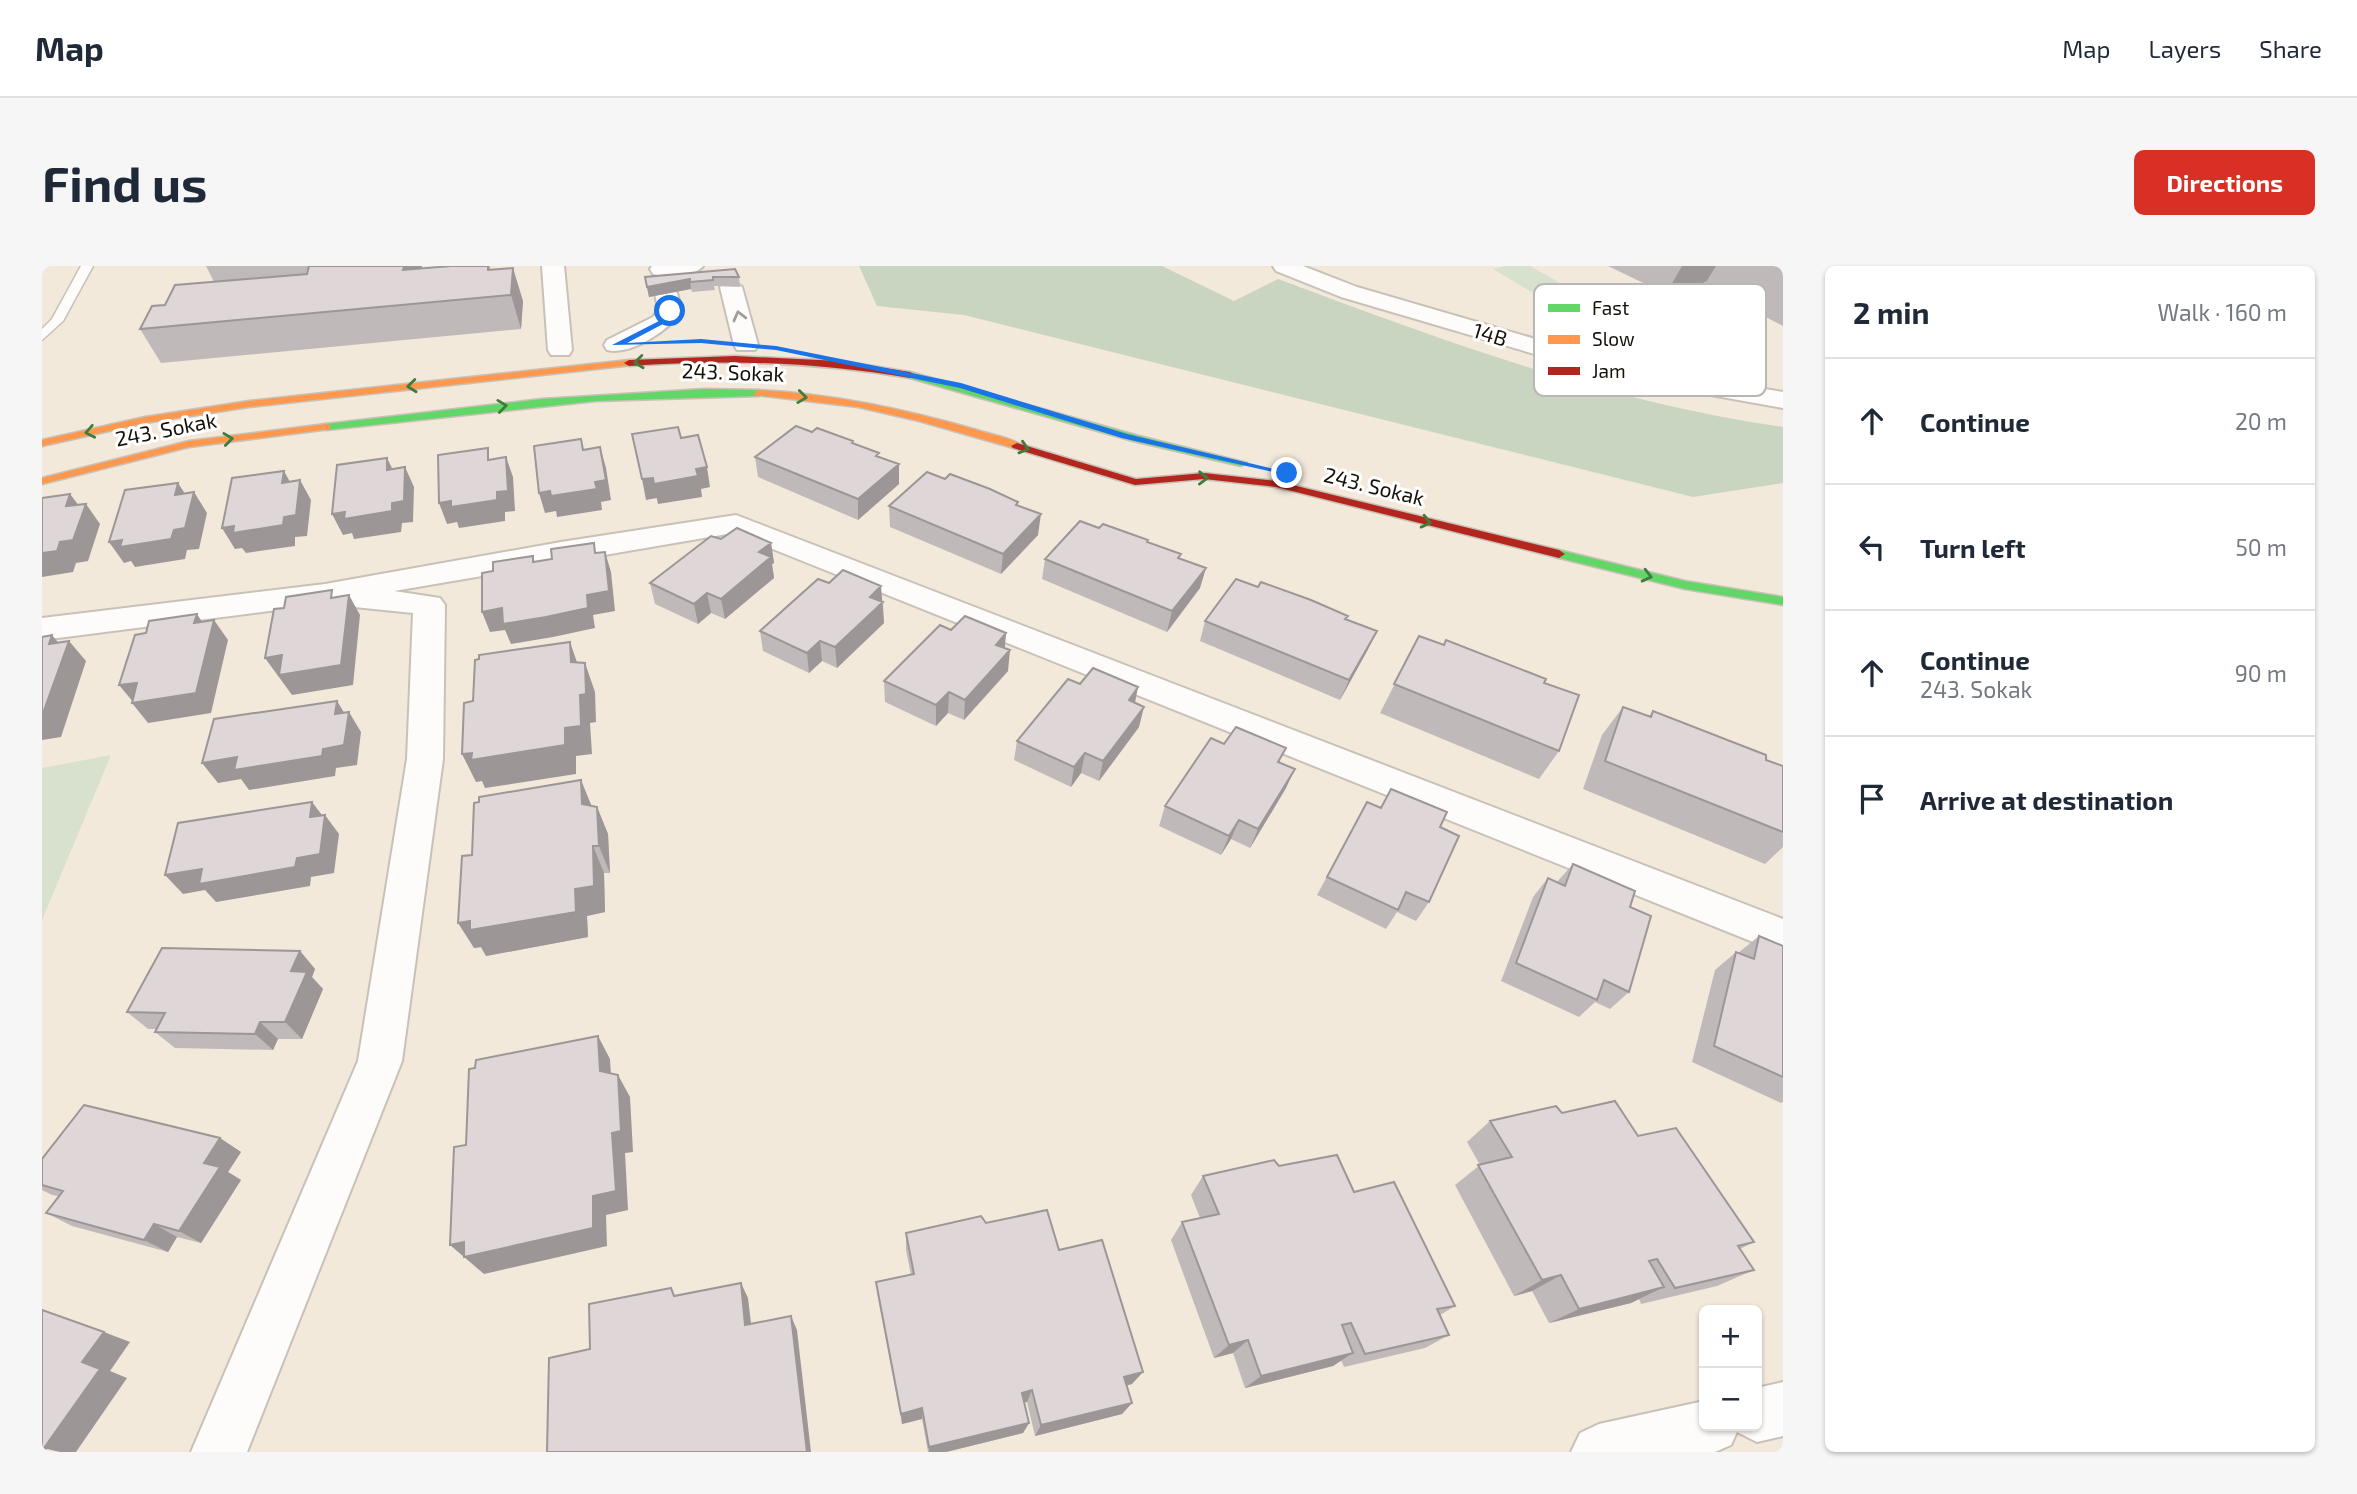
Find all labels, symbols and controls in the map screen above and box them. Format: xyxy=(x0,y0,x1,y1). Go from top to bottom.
text: Map xyxy=(35,28,104,68)
text: Map xyxy=(2062,34,2110,63)
text: Layers xyxy=(2148,34,2221,63)
text: Share xyxy=(2259,34,2322,63)
button: Directions xyxy=(2134,150,2315,215)
text: Find us xyxy=(42,153,207,212)
legend xyxy=(1534,284,1766,396)
text: 2 min xyxy=(1853,294,1930,330)
route start xyxy=(654,295,685,326)
text: Fast xyxy=(1592,296,1629,319)
text: Walk · 160 m xyxy=(2157,298,2287,326)
one-way arrow xyxy=(733,310,747,322)
street label: 14B xyxy=(1470,317,1510,351)
text: Slow xyxy=(1592,327,1635,350)
one-way arrow xyxy=(633,354,644,369)
street label: 243. Sokak xyxy=(681,357,785,386)
text: Jam xyxy=(1592,359,1626,382)
one-way arrow xyxy=(407,378,418,393)
one-way arrow xyxy=(797,389,808,404)
one-way arrow xyxy=(496,399,508,414)
icon: ahead xyxy=(1853,402,1891,440)
street label: 243. Sokak xyxy=(113,406,219,451)
text: Continue xyxy=(1920,406,2030,437)
text: 20 m xyxy=(2235,407,2287,435)
one-way arrow xyxy=(84,423,96,438)
one-way arrow xyxy=(222,432,234,447)
one-way arrow xyxy=(1017,439,1029,454)
route end xyxy=(1271,457,1302,488)
street label: 243. Sokak xyxy=(1322,461,1427,510)
one-way arrow xyxy=(1198,470,1209,485)
one-way arrow xyxy=(1420,514,1432,528)
icon: left xyxy=(1853,528,1891,566)
text: Turn left xyxy=(1920,532,2026,563)
text: 50 m xyxy=(2236,533,2287,561)
one-way arrow xyxy=(1641,568,1653,582)
text: Continue xyxy=(1920,644,2030,675)
icon: ahead xyxy=(1853,654,1891,692)
text: 90 m xyxy=(2235,659,2287,687)
text: 243. Sokak xyxy=(1920,675,2032,703)
icon: arrive xyxy=(1853,780,1891,818)
text: Arrive at destination xyxy=(1920,784,2173,815)
map controls xyxy=(1699,1305,1762,1431)
button: + xyxy=(1699,1305,1762,1368)
button: − xyxy=(1699,1368,1762,1431)

